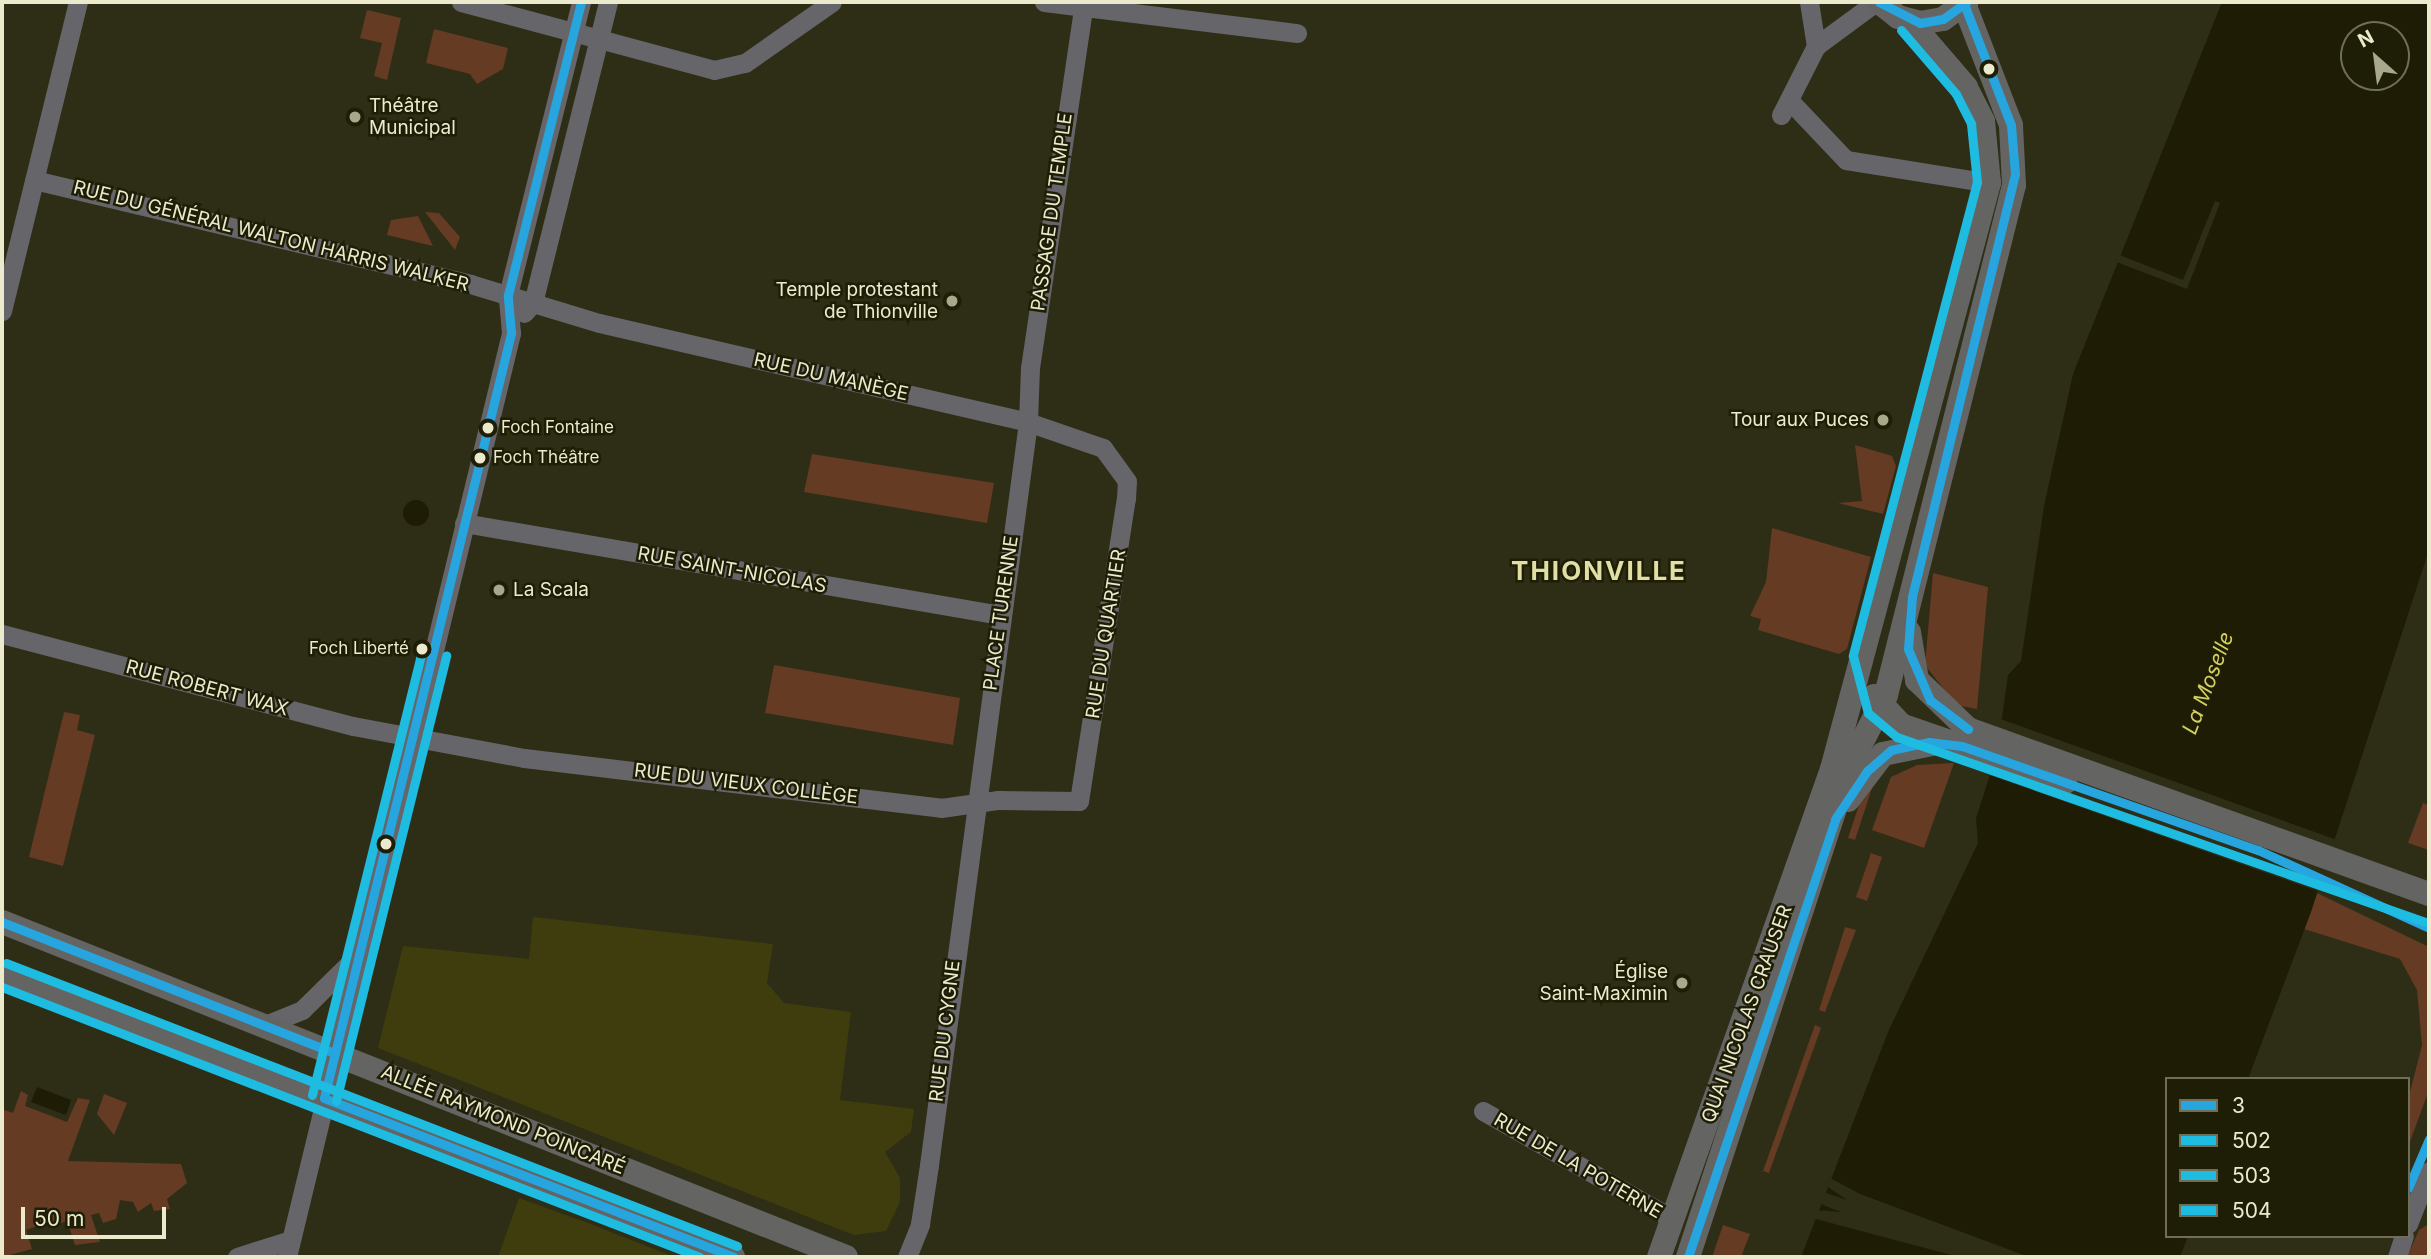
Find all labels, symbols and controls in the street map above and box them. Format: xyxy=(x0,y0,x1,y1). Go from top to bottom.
north arrow xyxy=(2340,21,2410,91)
text: N xyxy=(2354,25,2378,52)
unlabelled marker xyxy=(1982,62,1996,76)
place label: Théâtre Municipal xyxy=(369,95,456,139)
marker: Théâtre Municipal xyxy=(347,109,363,125)
street label: PASSAGE DU TEMPLE xyxy=(1027,111,1077,313)
street label: RUE DU GÉNÉRAL WALTON HARRIS WALKER xyxy=(71,176,471,296)
place label: Temple protestant de Thionville xyxy=(775,279,938,323)
marker: Temple protestant de Thionville xyxy=(944,293,960,309)
street label: RUE DU MANÈGE xyxy=(751,348,911,406)
place label: Tour aux Puces xyxy=(1730,409,1869,431)
marker: Tour aux Puces xyxy=(1875,412,1891,428)
place label: Foch Fontaine xyxy=(501,418,614,438)
marker: Foch Fontaine xyxy=(481,421,495,435)
place label: Foch Théâtre xyxy=(493,448,599,468)
marker: Foch Théâtre xyxy=(473,451,487,465)
street label: PLACE TURENNE xyxy=(979,534,1023,692)
street label: RUE SAINT-NICOLAS xyxy=(636,542,828,598)
street label: RUE DU QUARTIER xyxy=(1081,548,1131,720)
district label: THIONVILLE xyxy=(1512,555,1686,587)
place label: La Scala xyxy=(513,579,589,601)
marker: La Scala xyxy=(491,582,507,598)
water label: La Moselle xyxy=(2177,628,2239,738)
place label: Foch Liberté xyxy=(309,639,409,659)
marker: Foch Liberté xyxy=(415,642,429,656)
street label: RUE ROBERT WAX xyxy=(123,655,291,721)
street label: RUE DU VIEUX COLLÈGE xyxy=(633,759,859,809)
unlabelled marker xyxy=(379,837,393,851)
street label: QUAI NICOLAS CRAUSER xyxy=(1697,902,1797,1126)
street label: RUE DU CYGNE xyxy=(925,959,965,1103)
place label: Église Saint-Maximin xyxy=(1539,961,1668,1005)
marker: Église Saint-Maximin xyxy=(1674,975,1690,991)
street label: ALLÉE RAYMOND POINCARÉ xyxy=(378,1061,628,1179)
legend xyxy=(2165,1077,2410,1238)
text: 3 xyxy=(2232,1093,2245,1118)
street label: RUE DE LA POTERNE xyxy=(1490,1108,1666,1224)
text: 502 xyxy=(2232,1128,2271,1153)
text: 503 xyxy=(2232,1163,2271,1188)
scale bar xyxy=(24,1192,170,1236)
text: 504 xyxy=(2232,1198,2272,1223)
text: 50 m xyxy=(34,1206,84,1231)

